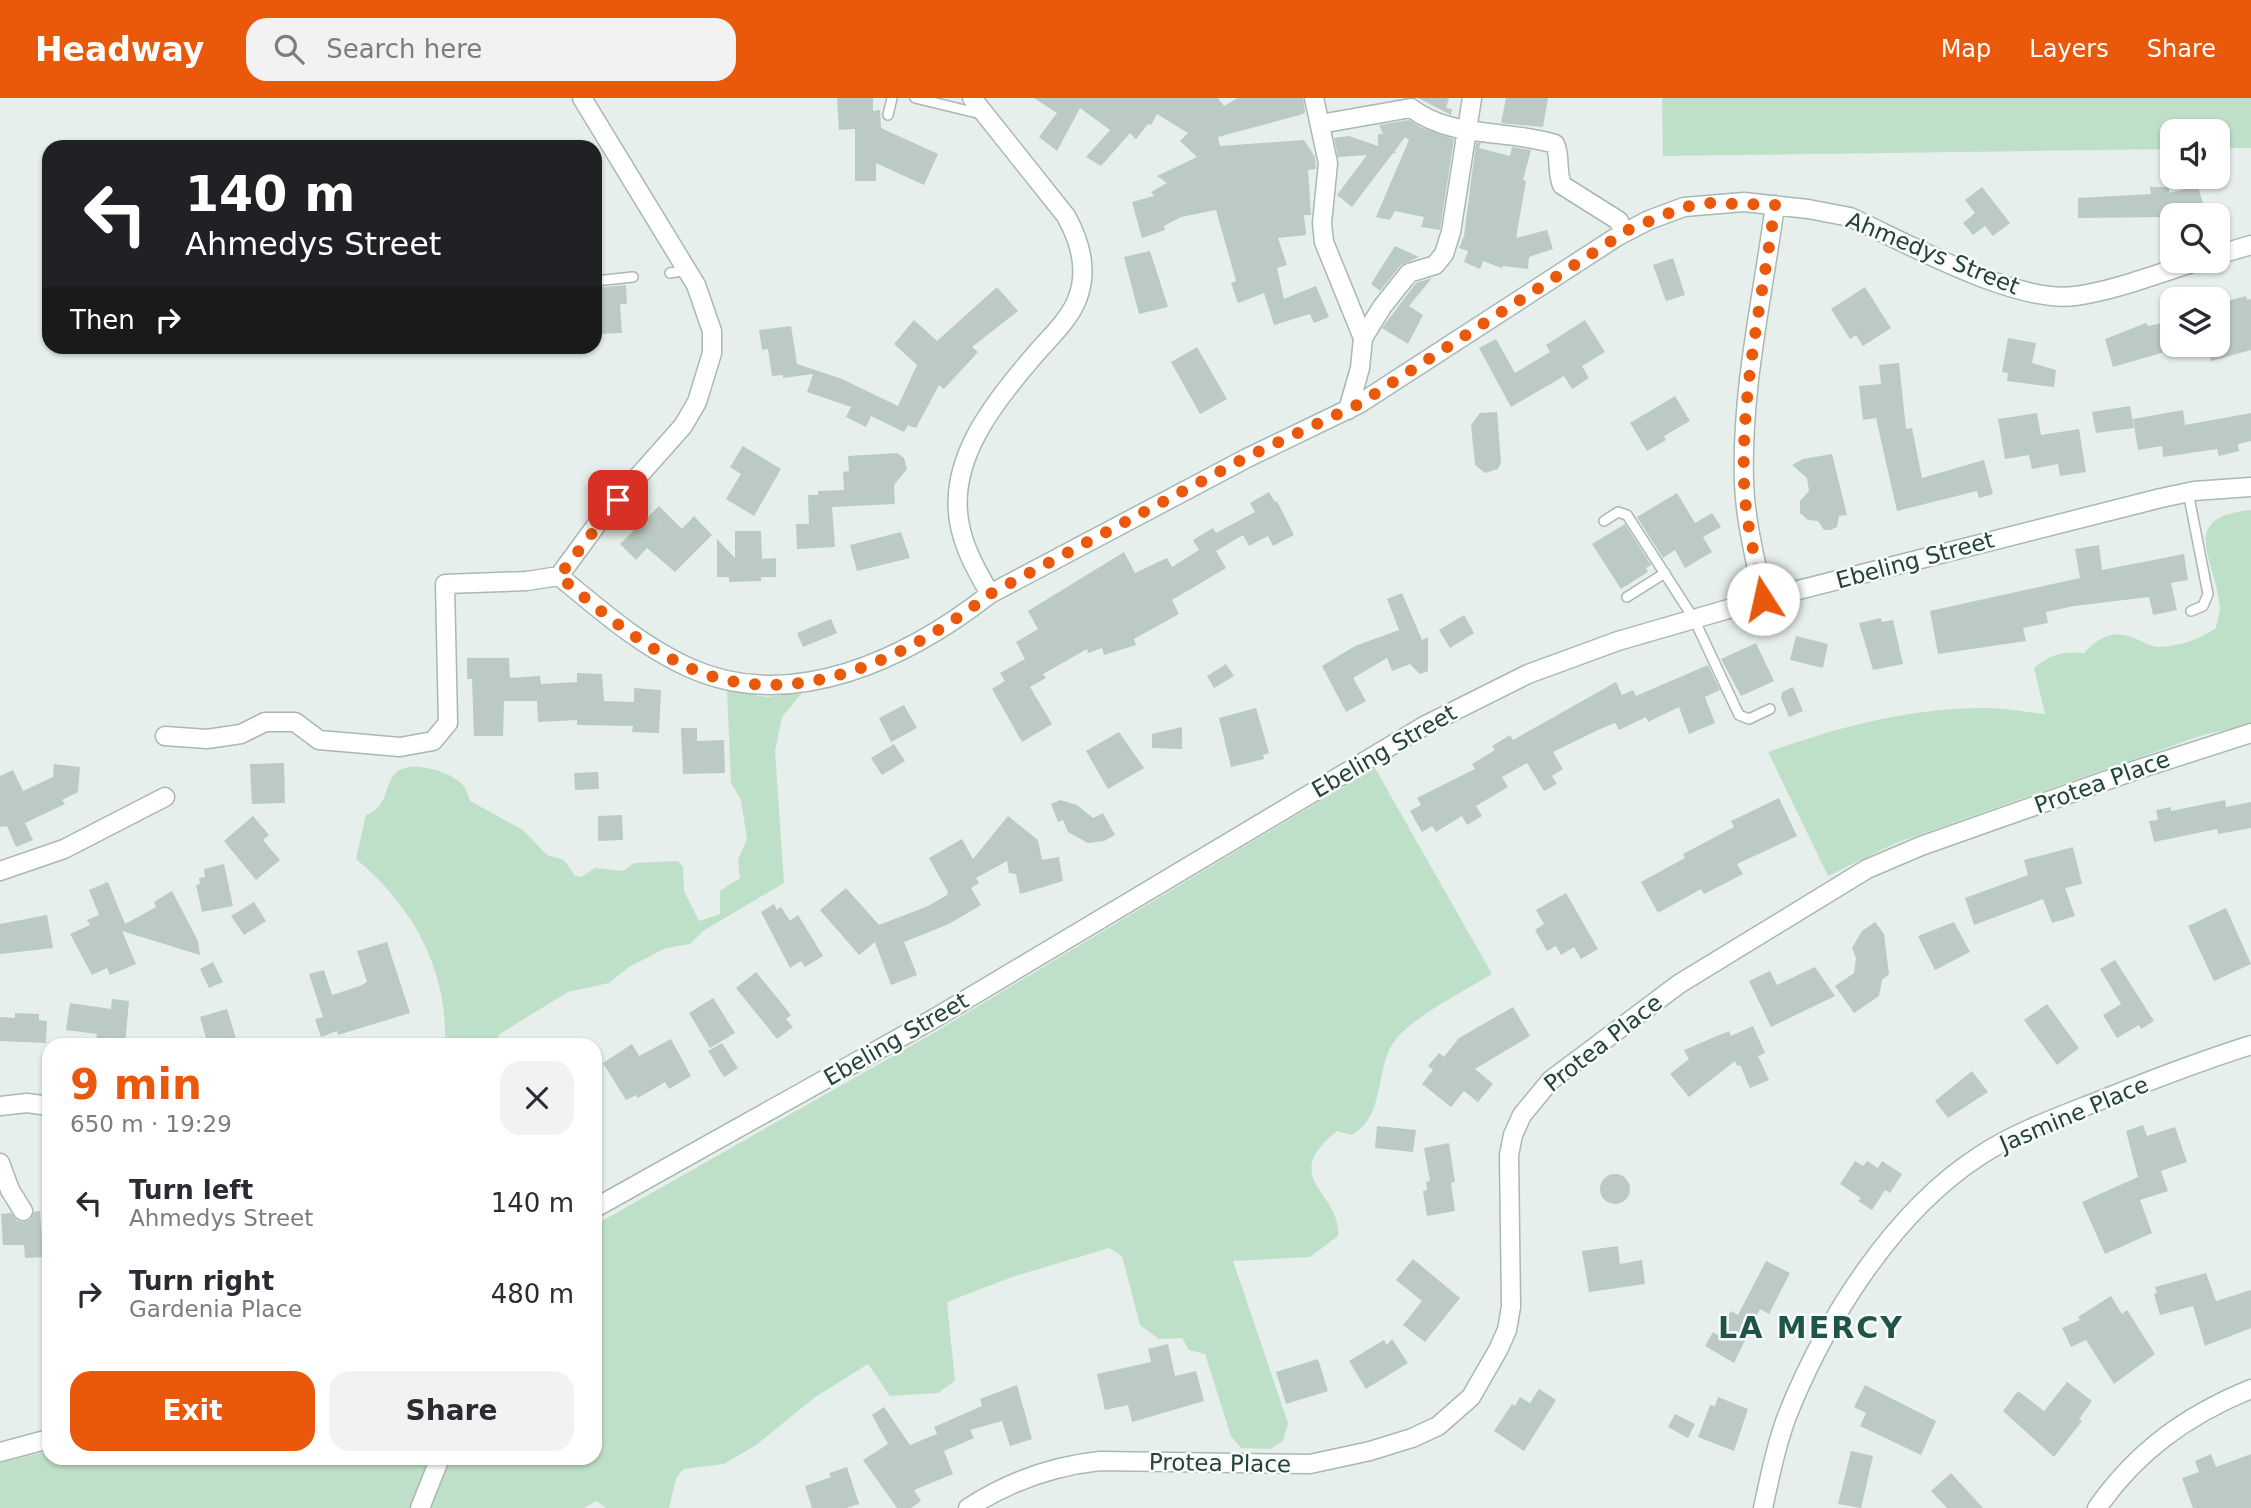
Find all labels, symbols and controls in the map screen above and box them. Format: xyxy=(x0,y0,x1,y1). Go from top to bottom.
search box xyxy=(246,18,736,81)
text: Headway xyxy=(35,30,204,69)
icon: search xyxy=(270,30,308,68)
text: Search here xyxy=(326,34,482,64)
text: Map xyxy=(1941,35,1991,63)
text: Layers xyxy=(2029,35,2109,63)
text: Share xyxy=(2147,35,2216,63)
map controls xyxy=(2160,119,2230,357)
button: sound xyxy=(2160,119,2230,189)
text: 140 m xyxy=(185,166,355,223)
icon: left xyxy=(70,168,161,259)
button: search xyxy=(2160,203,2230,273)
street label: Ahmedys Street xyxy=(1843,206,2023,300)
text: Ahmedys Street xyxy=(185,225,441,263)
button: layers xyxy=(2160,287,2230,357)
icon: right xyxy=(149,301,187,339)
text: Then xyxy=(70,305,135,335)
pin xyxy=(588,470,648,530)
icon: arrive xyxy=(599,481,637,519)
street label: Ebeling Street xyxy=(1833,526,1997,594)
position arrow xyxy=(1726,562,1800,636)
street label: Ebeling Street xyxy=(1307,699,1461,803)
street label: Protea Place xyxy=(2031,745,2173,819)
street label: Ebeling Street xyxy=(819,987,973,1091)
street label: Protea Place xyxy=(1539,989,1667,1097)
text: 9 min xyxy=(70,1060,202,1109)
button: close xyxy=(500,1061,574,1135)
street label: Jasmine Place xyxy=(1994,1071,2152,1158)
text: 650 m · 19:29 xyxy=(70,1111,232,1137)
text: Turn left xyxy=(129,1175,253,1205)
icon: left xyxy=(70,1184,108,1222)
text: 140 m xyxy=(491,1188,574,1218)
text: Ahmedys Street xyxy=(129,1205,313,1231)
text: Turn right xyxy=(129,1266,274,1296)
icon: right xyxy=(70,1275,108,1313)
text: 480 m xyxy=(491,1279,574,1309)
text: Gardenia Place xyxy=(129,1296,302,1322)
district label: LA MERCY xyxy=(1718,1310,1904,1345)
button: Exit xyxy=(70,1371,315,1451)
button: Share xyxy=(329,1371,574,1451)
street label: Protea Place xyxy=(1149,1449,1291,1477)

